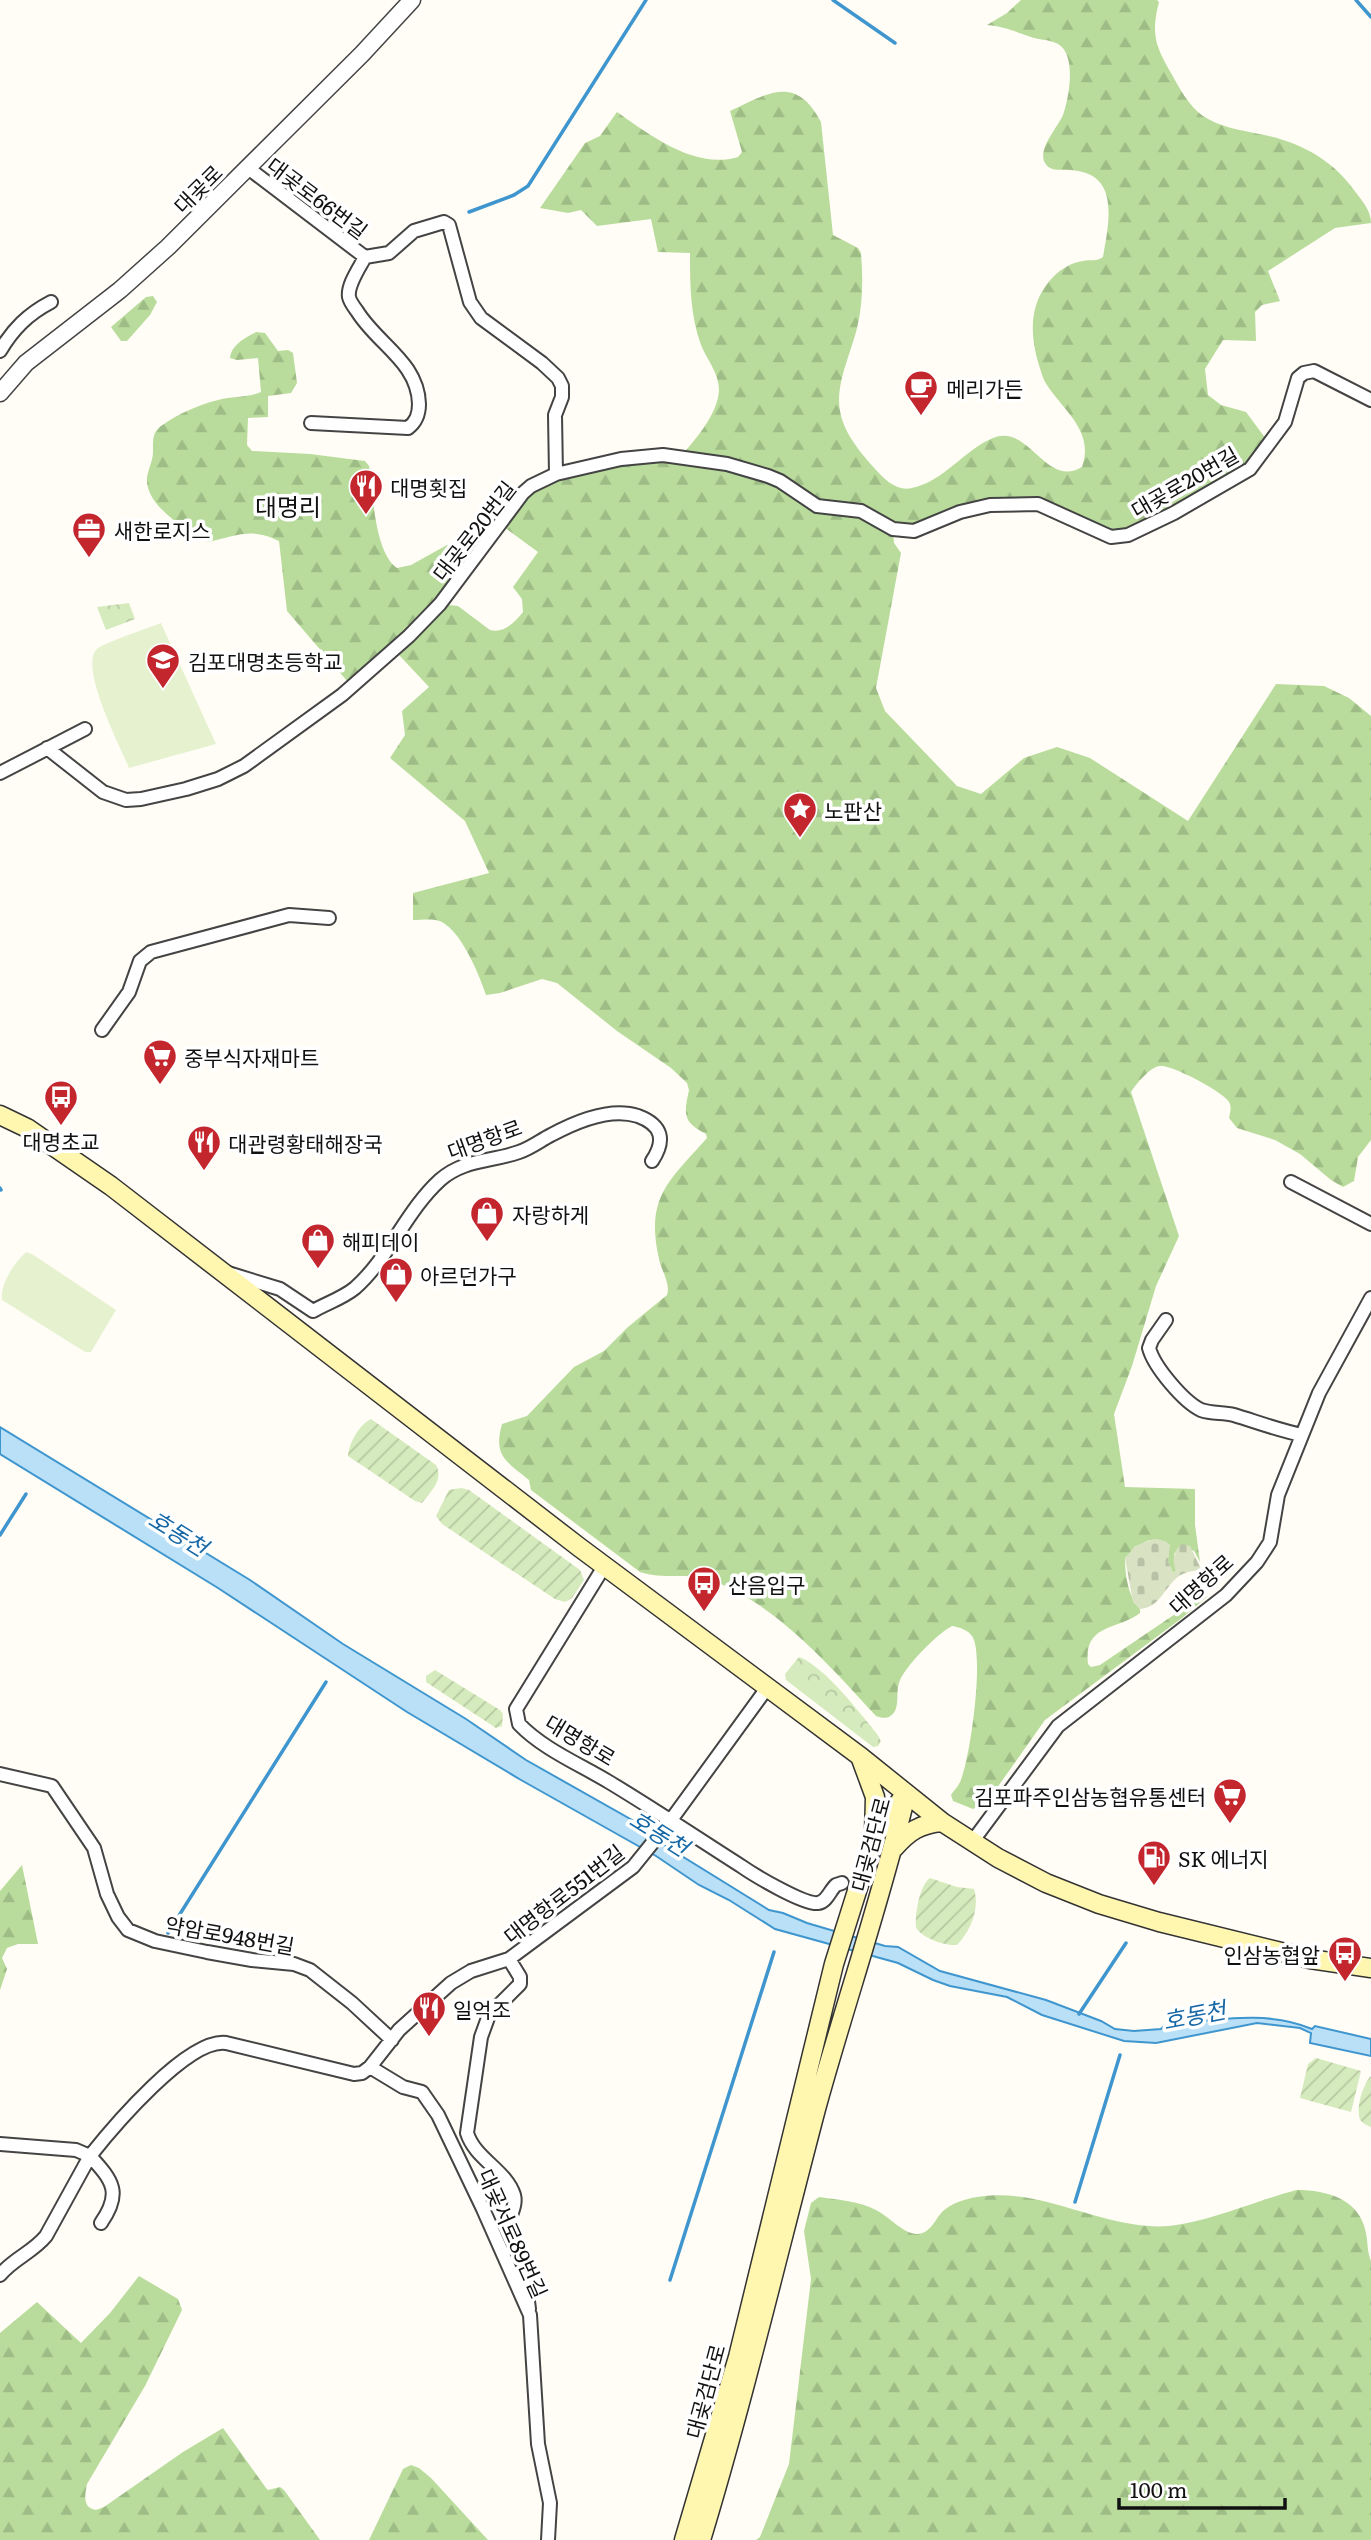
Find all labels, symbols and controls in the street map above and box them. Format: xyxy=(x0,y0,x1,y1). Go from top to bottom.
street label: 대곶로66번길 xyxy=(261,149,375,245)
street label: 대곶로 xyxy=(166,157,228,219)
cafe icon: 메리가든 xyxy=(902,368,940,417)
place label: 메리가든 xyxy=(946,372,1023,403)
street label: 대곶로20번길 xyxy=(1125,438,1243,524)
restaurant icon: 대명횟집 xyxy=(347,467,385,516)
place label: 대명횟집 xyxy=(390,471,467,502)
street label: 대곶로20번길 xyxy=(424,473,522,587)
district label: 대명리 xyxy=(255,488,321,523)
office icon: 새한로지스 xyxy=(70,510,108,559)
place label: 새한로지스 xyxy=(114,514,211,545)
school or university icon: 김포대명초등학교 xyxy=(144,641,182,690)
place label: 김포대명초등학교 xyxy=(188,645,343,676)
place icon: 노판산 xyxy=(781,790,819,839)
place label: 노판산 xyxy=(824,794,882,825)
supermarket icon: 중부식자재마트 xyxy=(141,1037,179,1086)
place label: 중부식자재마트 xyxy=(184,1041,319,1072)
bus stop icon: 대명초교 xyxy=(42,1078,80,1127)
street label: 대명항로 xyxy=(442,1110,526,1166)
restaurant icon: 대관령황태해장국 xyxy=(185,1123,223,1172)
place label: 대명초교 xyxy=(22,1125,100,1156)
place label: 대관령황태해장국 xyxy=(228,1127,383,1158)
shop icon: 자랑하게 xyxy=(468,1194,506,1243)
place label: 자랑하게 xyxy=(512,1198,589,1229)
shop icon: 해피데이 xyxy=(299,1221,337,1270)
place label: 해피데이 xyxy=(342,1225,419,1256)
shop icon: 아르던가구 xyxy=(377,1255,415,1304)
place label: 아르던가구 xyxy=(420,1259,517,1290)
water label: 호동천 xyxy=(143,1501,217,1565)
street label: 대명항로 xyxy=(1161,1546,1239,1620)
bus stop icon: 산음입구 xyxy=(685,1564,723,1613)
place label: 산음입구 xyxy=(728,1568,805,1599)
street label: 대명항로 xyxy=(540,1706,622,1772)
supermarket icon: 김포파주인삼농협유통센터 xyxy=(1211,1776,1249,1825)
place label: 김포파주인삼농협유통센터 xyxy=(974,1780,1206,1811)
street label: 대곶검단로 xyxy=(842,1793,896,1895)
water label: 호동천 xyxy=(624,1801,698,1865)
street label: 대명항로551번길 xyxy=(496,1836,630,1950)
fuel station icon: SK 에너지 xyxy=(1135,1838,1173,1887)
place label: SK 에너지 xyxy=(1178,1842,1269,1873)
street label: 약암로948번길 xyxy=(163,1907,297,1961)
bus stop icon: 인삼농협앞 xyxy=(1326,1934,1364,1983)
place label: 인삼농협앞 xyxy=(1223,1938,1320,1969)
restaurant icon: 일억조 xyxy=(410,1989,448,2038)
water label: 호동천 xyxy=(1160,1991,1231,2037)
place label: 일억조 xyxy=(453,1993,511,2024)
street label: 대곶서로89번길 xyxy=(472,2163,556,2303)
street label: 대곶검단로 xyxy=(677,2340,731,2442)
scale bar xyxy=(1119,2466,1285,2510)
text: 100 m xyxy=(1130,2473,1187,2504)

